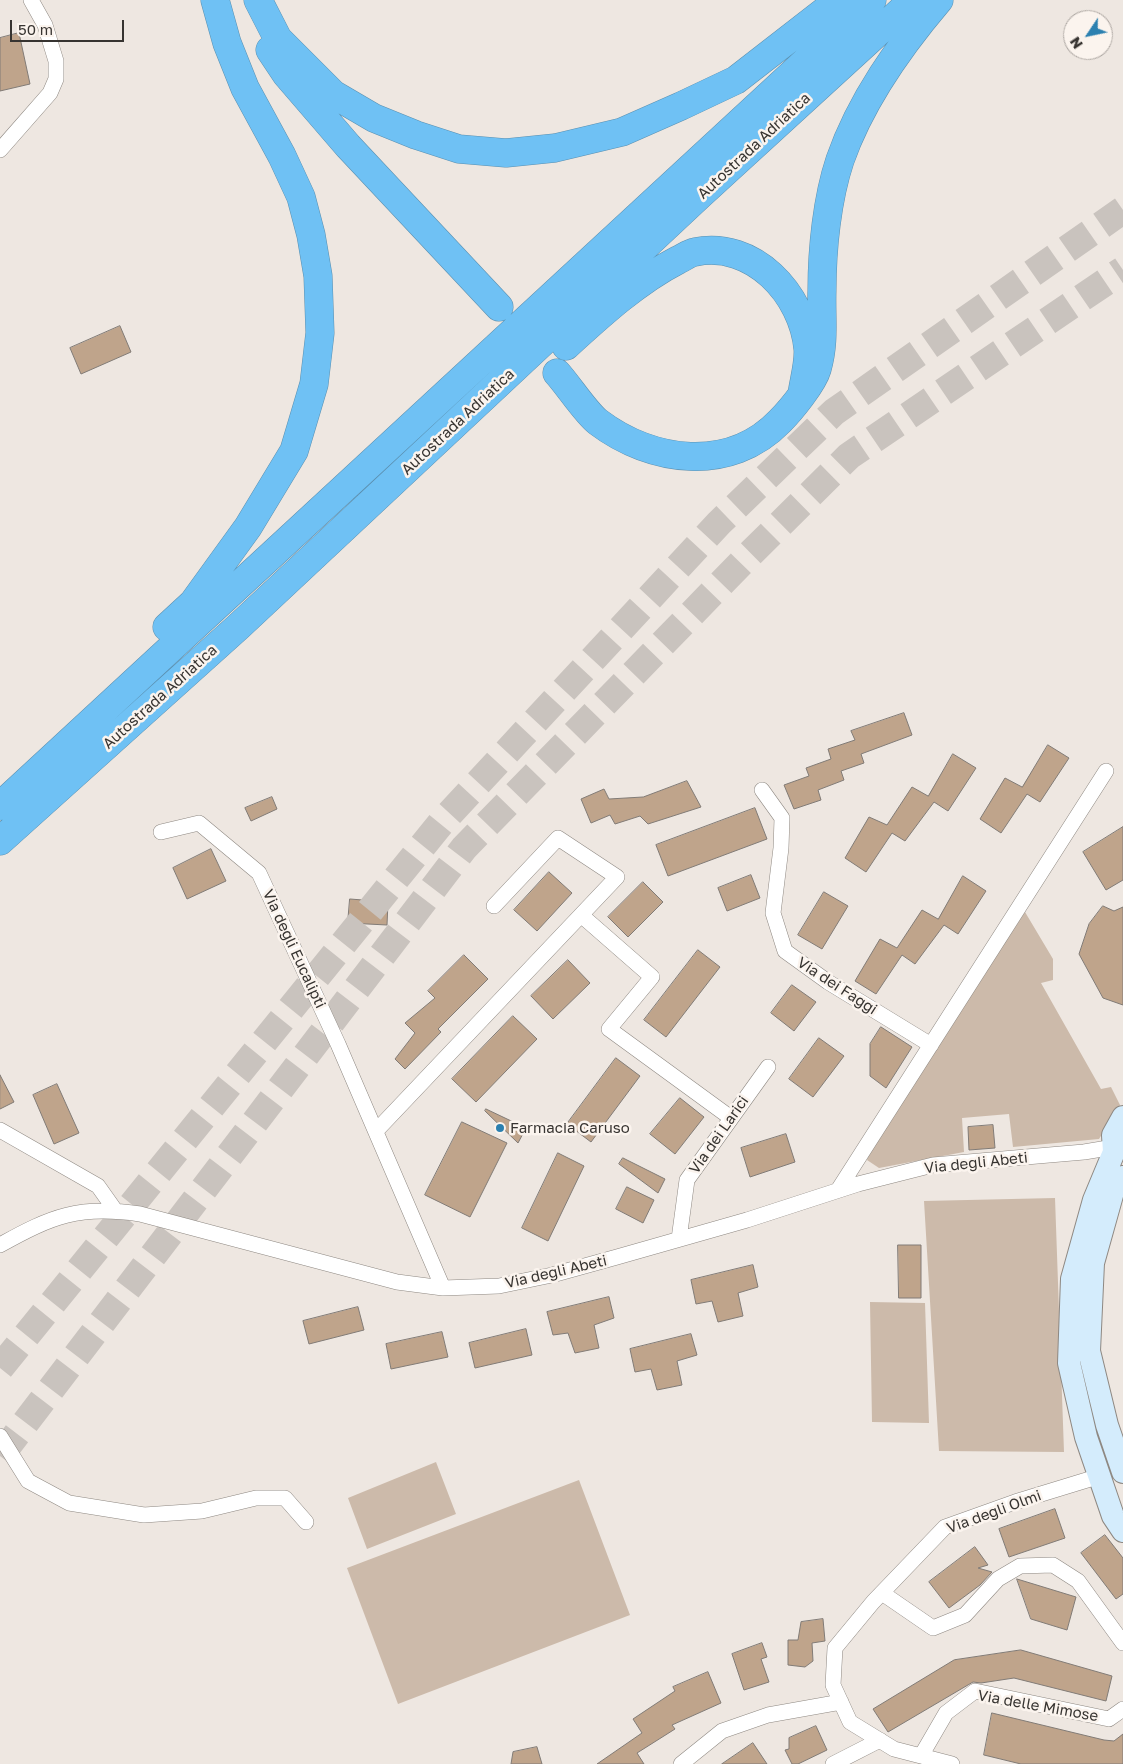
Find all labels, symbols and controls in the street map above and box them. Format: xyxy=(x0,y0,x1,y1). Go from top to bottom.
scale bar xyxy=(12,10,126,42)
north arrow xyxy=(1063,10,1113,60)
text: 50 m xyxy=(18,20,53,38)
text: N xyxy=(1066,34,1086,52)
street label: Autostrada Adriatica xyxy=(694,89,814,203)
street label: Autostrada Adriatica xyxy=(398,365,518,479)
street label: Autostrada Adriatica xyxy=(99,641,221,753)
street label: Via degli Eucalipti xyxy=(259,887,329,1011)
street label: Via dei Faggi xyxy=(794,954,880,1018)
street label: Via dei Larici xyxy=(685,1092,753,1178)
place label: Farmacia Caruso xyxy=(510,1119,630,1137)
marker: Farmacia Caruso xyxy=(494,1122,506,1134)
street label: Via degli Abeti xyxy=(923,1149,1029,1177)
street label: Via degli Abeti xyxy=(503,1252,609,1292)
street label: Via degli Olmi xyxy=(944,1487,1044,1537)
street label: Via delle Mimose xyxy=(976,1687,1100,1725)

